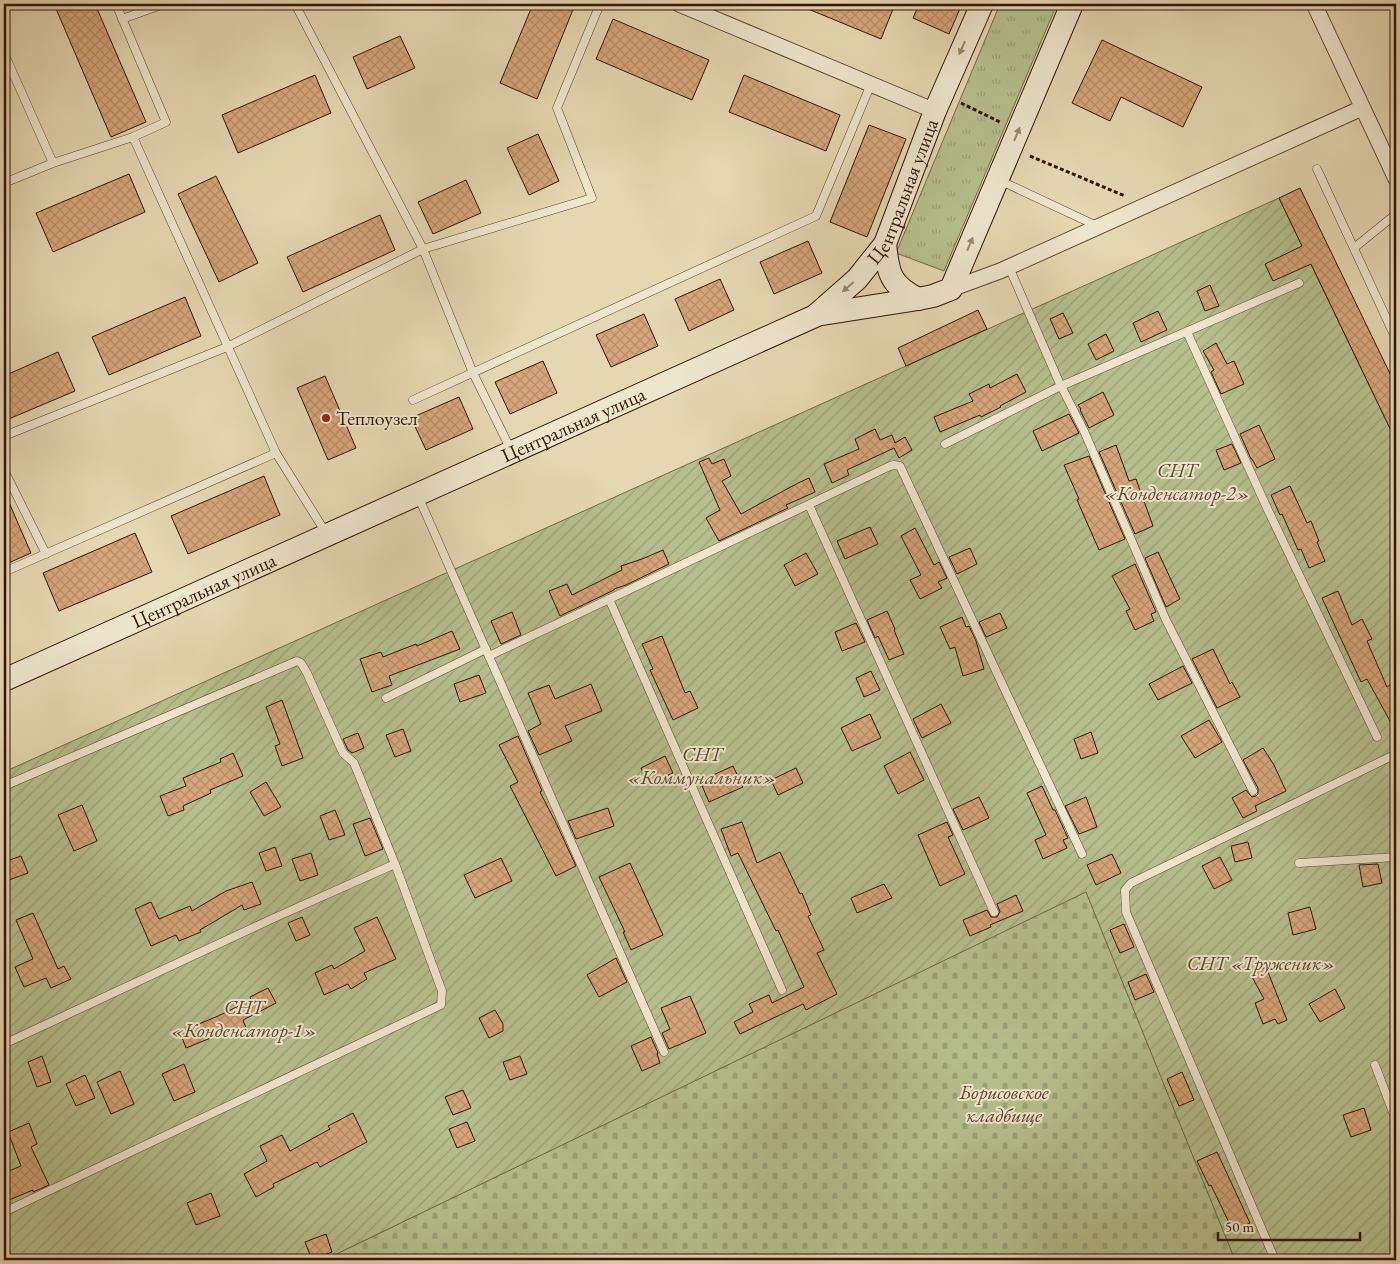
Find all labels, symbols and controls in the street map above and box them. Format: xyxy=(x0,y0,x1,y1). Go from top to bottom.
one-way arrow xyxy=(958,41,966,55)
street label: Центральная улица xyxy=(861,115,944,270)
one-way arrow xyxy=(1013,127,1021,141)
one-way arrow xyxy=(966,237,974,251)
one-way arrow xyxy=(841,282,854,293)
street label: Центральная улица xyxy=(497,381,650,468)
place label: Теплоузел xyxy=(336,405,418,431)
marker: Теплоузел xyxy=(320,412,332,424)
park label: СНТ «Конденсатор-2» xyxy=(1104,457,1250,506)
street label: Центральная улица xyxy=(128,547,280,634)
park label: СНТ «Коммунальник» xyxy=(628,741,776,790)
park label: СНТ «Труженик» xyxy=(1187,950,1335,976)
park label: СНТ «Конденсатор-1» xyxy=(171,994,317,1043)
park label: Борисовское кладбище xyxy=(958,1079,1049,1128)
scale bar xyxy=(1218,1209,1360,1241)
text: 50 m xyxy=(1225,1217,1254,1236)

